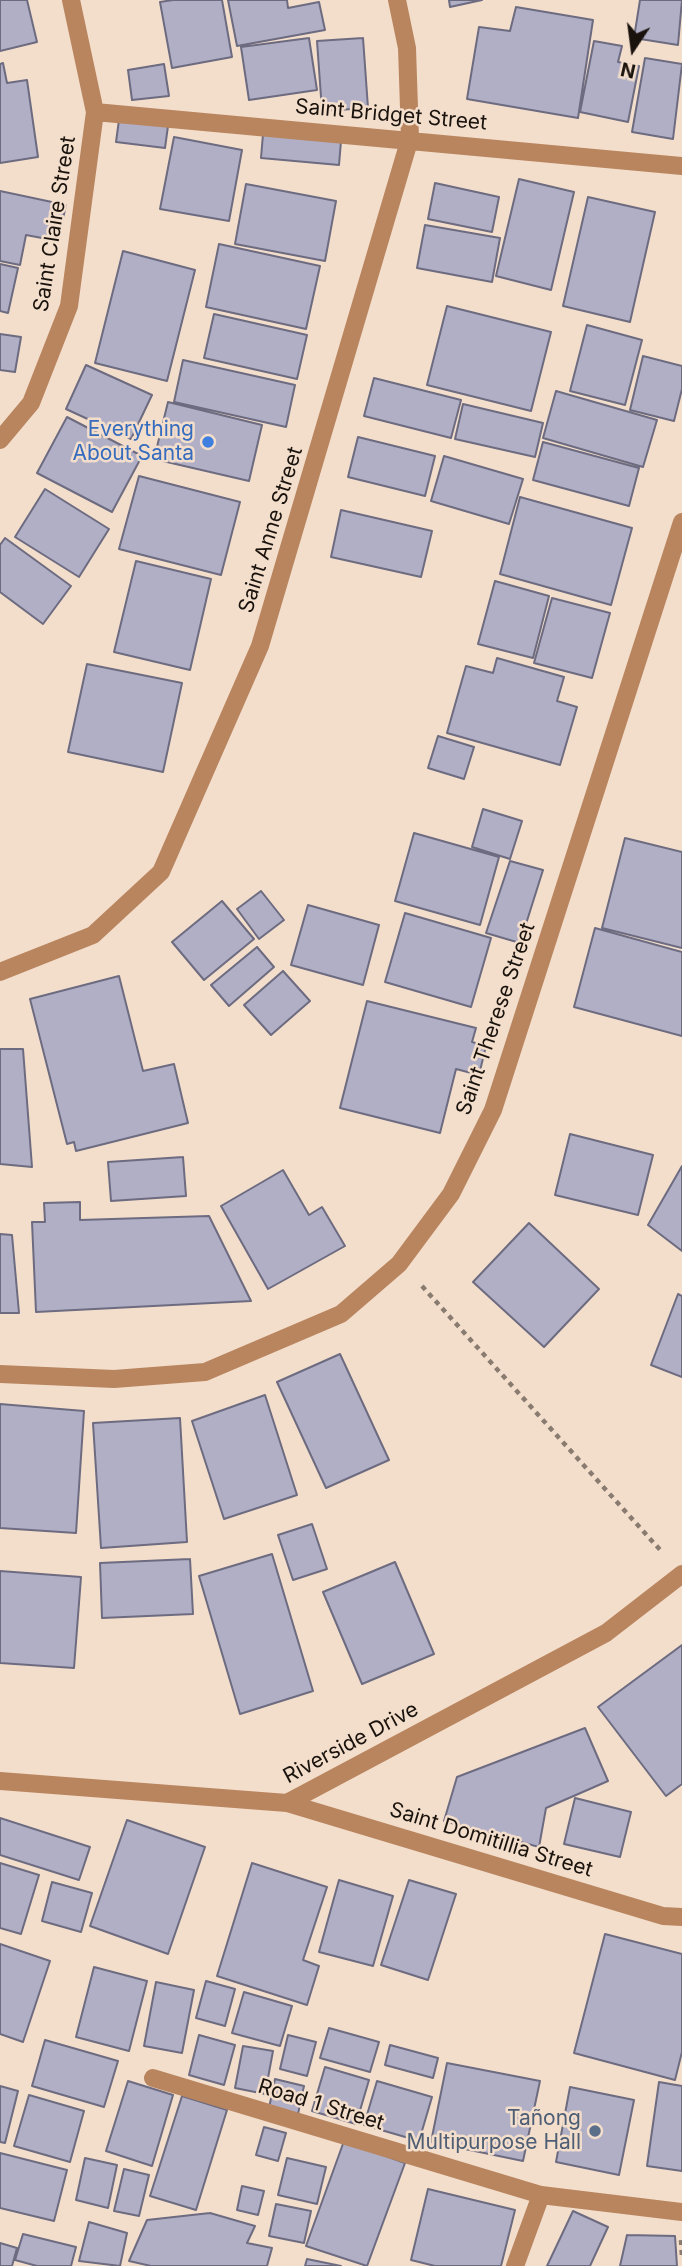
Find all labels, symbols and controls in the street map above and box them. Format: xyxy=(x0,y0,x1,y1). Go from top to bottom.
north arrow xyxy=(598,14,668,84)
text: N xyxy=(619,57,638,83)
street label: Saint Bridget Street xyxy=(294,94,488,136)
street label: Saint Claire Street xyxy=(29,134,81,314)
place label: Everything About Santa xyxy=(72,417,194,467)
marker: Everything About Santa xyxy=(200,434,216,450)
street label: Saint Anne Street xyxy=(234,444,308,616)
street label: Saint Therese Street xyxy=(451,919,541,1119)
street label: Riverside Drive xyxy=(279,1697,423,1789)
street label: Saint Domitillia Street xyxy=(386,1797,596,1883)
street label: Road 1 Street xyxy=(255,2074,387,2136)
place label: Tañong Multipurpose Hall xyxy=(406,2106,581,2156)
marker: Tañong Multipurpose Hall xyxy=(587,2123,603,2139)

